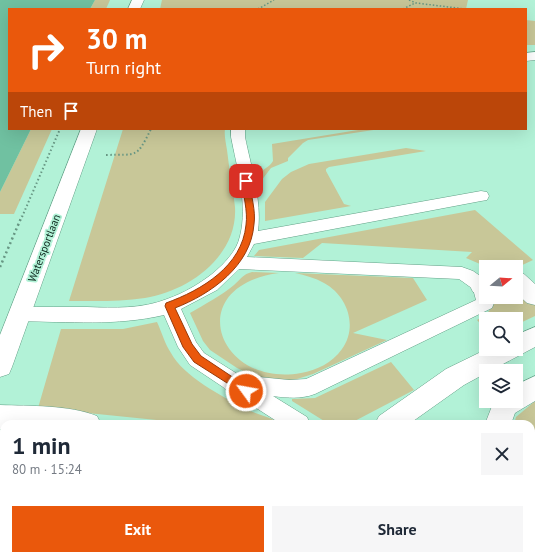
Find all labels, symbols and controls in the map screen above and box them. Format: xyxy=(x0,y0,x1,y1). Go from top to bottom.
text: 30 m xyxy=(86,20,147,57)
icon: right xyxy=(20,24,72,76)
text: Turn right xyxy=(86,56,161,79)
icon: arrive xyxy=(60,100,82,122)
text: Then xyxy=(20,102,52,121)
pin xyxy=(229,164,263,198)
icon: arrive xyxy=(235,170,257,192)
street label: Watersportlaan xyxy=(25,212,63,284)
north arrow xyxy=(479,260,523,304)
map controls xyxy=(479,260,523,408)
button: search xyxy=(479,312,523,356)
button: layers xyxy=(479,364,523,408)
position arrow xyxy=(225,370,267,412)
text: 1 min xyxy=(12,430,71,461)
button: close xyxy=(481,433,523,475)
text: 80 m · 15:24 xyxy=(12,461,82,478)
button: Exit xyxy=(12,506,264,552)
button: Share xyxy=(272,506,523,552)

